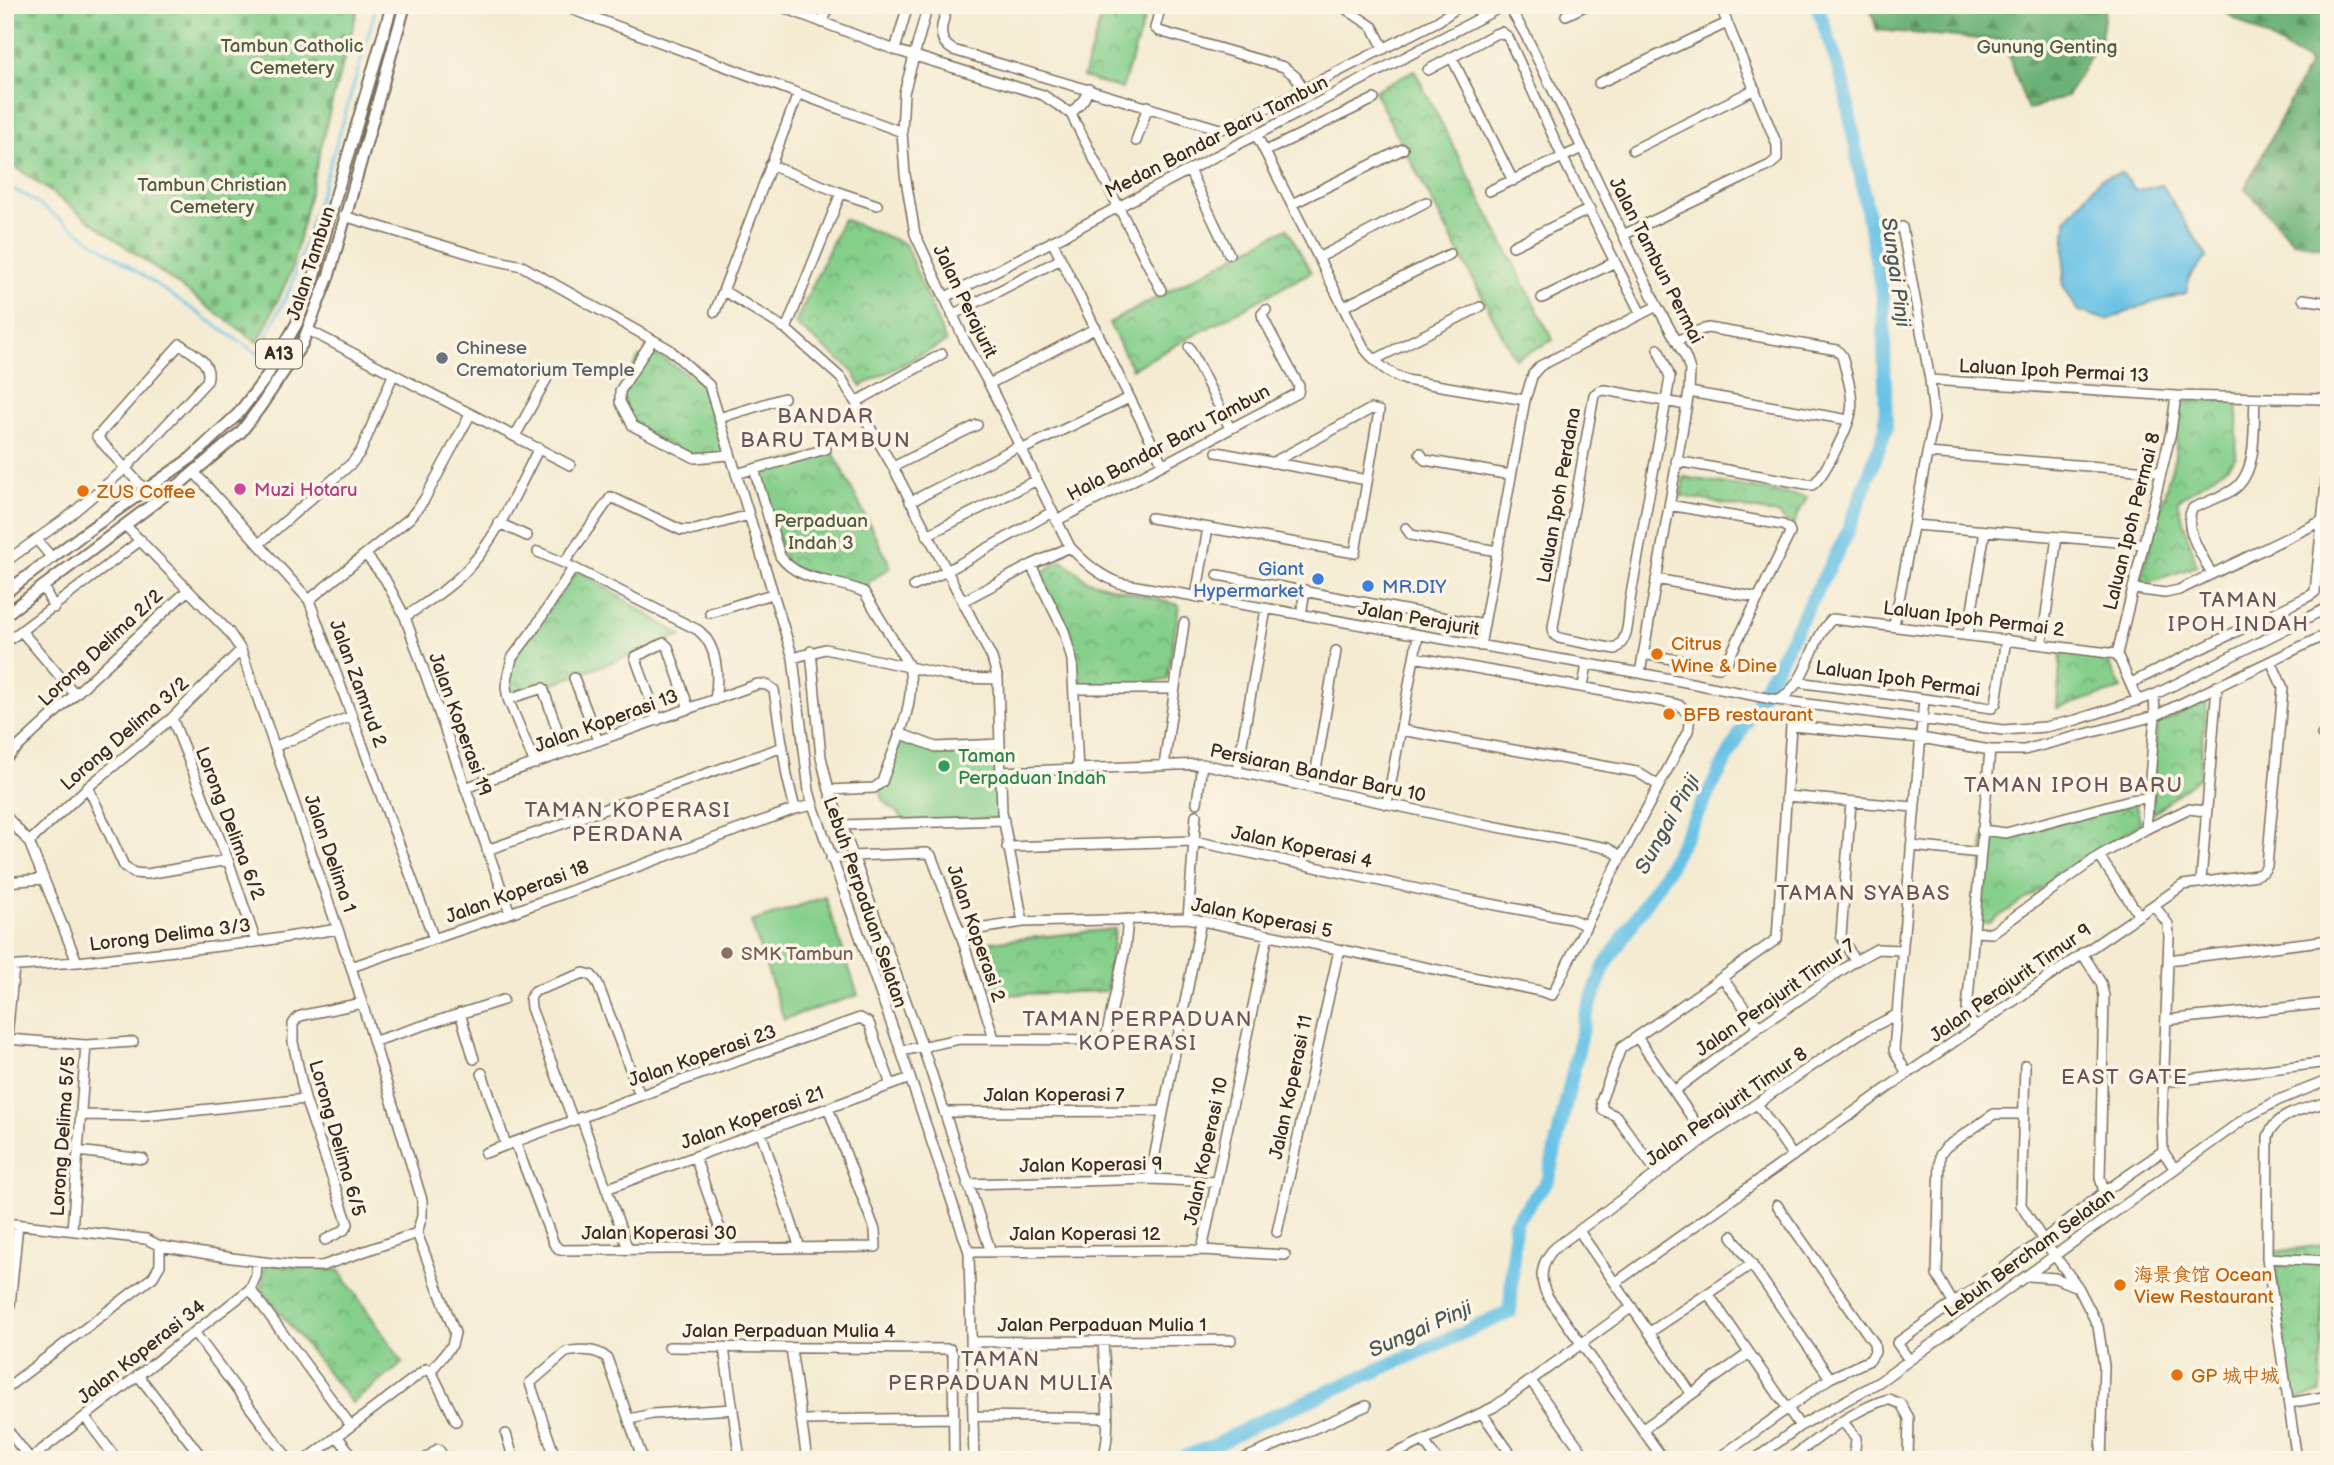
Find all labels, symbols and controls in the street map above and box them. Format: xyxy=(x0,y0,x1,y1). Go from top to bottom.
park label: Tambun Catholic Cemetery xyxy=(220,35,364,80)
park label: Gunung Genting xyxy=(1976,36,2118,59)
street label: Medan Bandar Baru Tambun xyxy=(1101,71,1332,204)
park label: Tambun Christian Cemetery xyxy=(137,174,287,219)
street label: Jalan Tambun Permai xyxy=(1604,174,1708,348)
street label: Jalan Tambun xyxy=(282,204,341,323)
water label: Sungai Pinji xyxy=(1875,216,1916,330)
street label: Jalan Perajurit xyxy=(927,241,1002,362)
place label: Chinese Crematorium Temple xyxy=(456,337,635,382)
road number: A13 xyxy=(256,340,302,368)
marker: Chinese Crematorium Temple xyxy=(434,350,450,366)
street label: Laluan Ipoh Permai 13 xyxy=(1958,355,2150,388)
street label: Hala Bandar Baru Tambun xyxy=(1063,380,1274,507)
district label: BANDAR BARU TAMBUN xyxy=(740,404,912,453)
street label: Laluan Ipoh Perdana xyxy=(1533,406,1586,585)
street label: Laluan Ipoh Permai 8 xyxy=(2099,430,2166,613)
place label: Muzi Hotaru xyxy=(254,479,358,502)
place label: ZUS Coffee xyxy=(96,481,196,504)
marker: Muzi Hotaru xyxy=(232,481,248,497)
marker: ZUS Coffee xyxy=(75,483,91,499)
park label: Perpaduan Indah 3 xyxy=(774,510,868,555)
place label: Giant Hypermarket xyxy=(1193,558,1304,603)
marker: Giant Hypermarket xyxy=(1310,571,1326,587)
place label: MR.DIY xyxy=(1382,576,1447,599)
marker: MR.DIY xyxy=(1360,578,1376,594)
street label: Lorong Delima 2/2 xyxy=(34,584,168,712)
district label: TAMAN IPOH INDAH xyxy=(2168,588,2310,637)
street label: Jalan Perajurit xyxy=(1356,597,1481,642)
street label: Laluan Ipoh Permai 2 xyxy=(1882,597,2067,642)
street label: Jalan Zamrud 2 xyxy=(324,617,392,751)
place label: Citrus Wine & Dine xyxy=(1671,633,1777,678)
marker: Citrus Wine & Dine xyxy=(1649,646,1665,662)
street label: Jalan Koperasi 19 xyxy=(423,650,496,799)
street label: Laluan Ipoh Permai xyxy=(1814,657,1982,702)
street label: Lorong Delima 3/2 xyxy=(56,672,194,796)
street label: Jalan Koperasi 13 xyxy=(531,685,682,758)
place label: BFB restaurant xyxy=(1683,704,1813,727)
marker: BFB restaurant xyxy=(1661,706,1677,722)
street label: Persiaran Bandar Baru 10 xyxy=(1208,739,1428,808)
street label: Lorong Delima 6/2 xyxy=(190,744,270,904)
place label: Taman Perpaduan Indah xyxy=(958,745,1106,790)
marker: Taman Perpaduan Indah xyxy=(936,758,952,774)
water label: Sungai Pinji xyxy=(1630,769,1706,879)
district label: TAMAN IPOH BARU xyxy=(1964,773,2184,798)
street label: Jalan Delima 1 xyxy=(299,791,361,916)
street label: Lebuh Perpaduan Selatan xyxy=(818,794,912,1011)
district label: TAMAN KOPERASI PERDANA xyxy=(524,798,732,847)
street label: Jalan Koperasi 4 xyxy=(1229,821,1375,874)
street label: Jalan Koperasi 18 xyxy=(443,856,592,929)
street label: Jalan Koperasi 2 xyxy=(941,862,1010,1006)
district label: TAMAN SYABAS xyxy=(1776,881,1952,906)
street label: Jalan Koperasi 5 xyxy=(1189,894,1334,943)
street label: Lorong Delima 3/3 xyxy=(88,914,252,957)
street label: Jalan Perajurit Timur 9 xyxy=(1926,919,2096,1048)
street label: Jalan Perajurit Timur 7 xyxy=(1692,934,1861,1062)
place label: SMK Tambun xyxy=(741,943,854,966)
marker: SMK Tambun xyxy=(719,945,735,961)
district label: TAMAN PERPADUAN KOPERASI xyxy=(1022,1007,1254,1056)
street label: Jalan Koperasi 11 xyxy=(1265,1013,1318,1162)
street label: Jalan Koperasi 23 xyxy=(626,1020,779,1093)
street label: Jalan Perajurit Timur 8 xyxy=(1642,1043,1812,1172)
street label: Lorong Delima 5/5 xyxy=(46,1055,81,1217)
street label: Lorong Delima 6/5 xyxy=(303,1058,370,1219)
district label: EAST GATE xyxy=(2061,1065,2189,1090)
street label: Jalan Koperasi 10 xyxy=(1180,1075,1233,1227)
street label: Jalan Koperasi 21 xyxy=(678,1082,827,1155)
street label: Jalan Koperasi 7 xyxy=(983,1084,1125,1107)
street label: Jalan Koperasi 9 xyxy=(1019,1153,1163,1178)
street label: Lebuh Bercham Selatan xyxy=(1940,1184,2120,1323)
street label: Jalan Koperasi 30 xyxy=(581,1222,737,1245)
street label: Jalan Koperasi 12 xyxy=(1010,1223,1161,1246)
place label: 海景食馆 Ocean View Restaurant xyxy=(2134,1264,2274,1309)
marker: 海景食馆 Ocean View Restaurant xyxy=(2112,1277,2128,1293)
street label: Jalan Koperasi 34 xyxy=(74,1295,211,1409)
water label: Sungai Pinji xyxy=(1365,1295,1477,1363)
street label: Jalan Perpaduan Mulia 1 xyxy=(997,1314,1207,1337)
street label: Jalan Perpaduan Mulia 4 xyxy=(682,1320,896,1343)
district label: TAMAN PERPADUAN MULIA xyxy=(888,1347,1114,1396)
place label: GP 城中城 xyxy=(2191,1365,2279,1388)
marker: GP 城中城 xyxy=(2169,1367,2185,1383)

